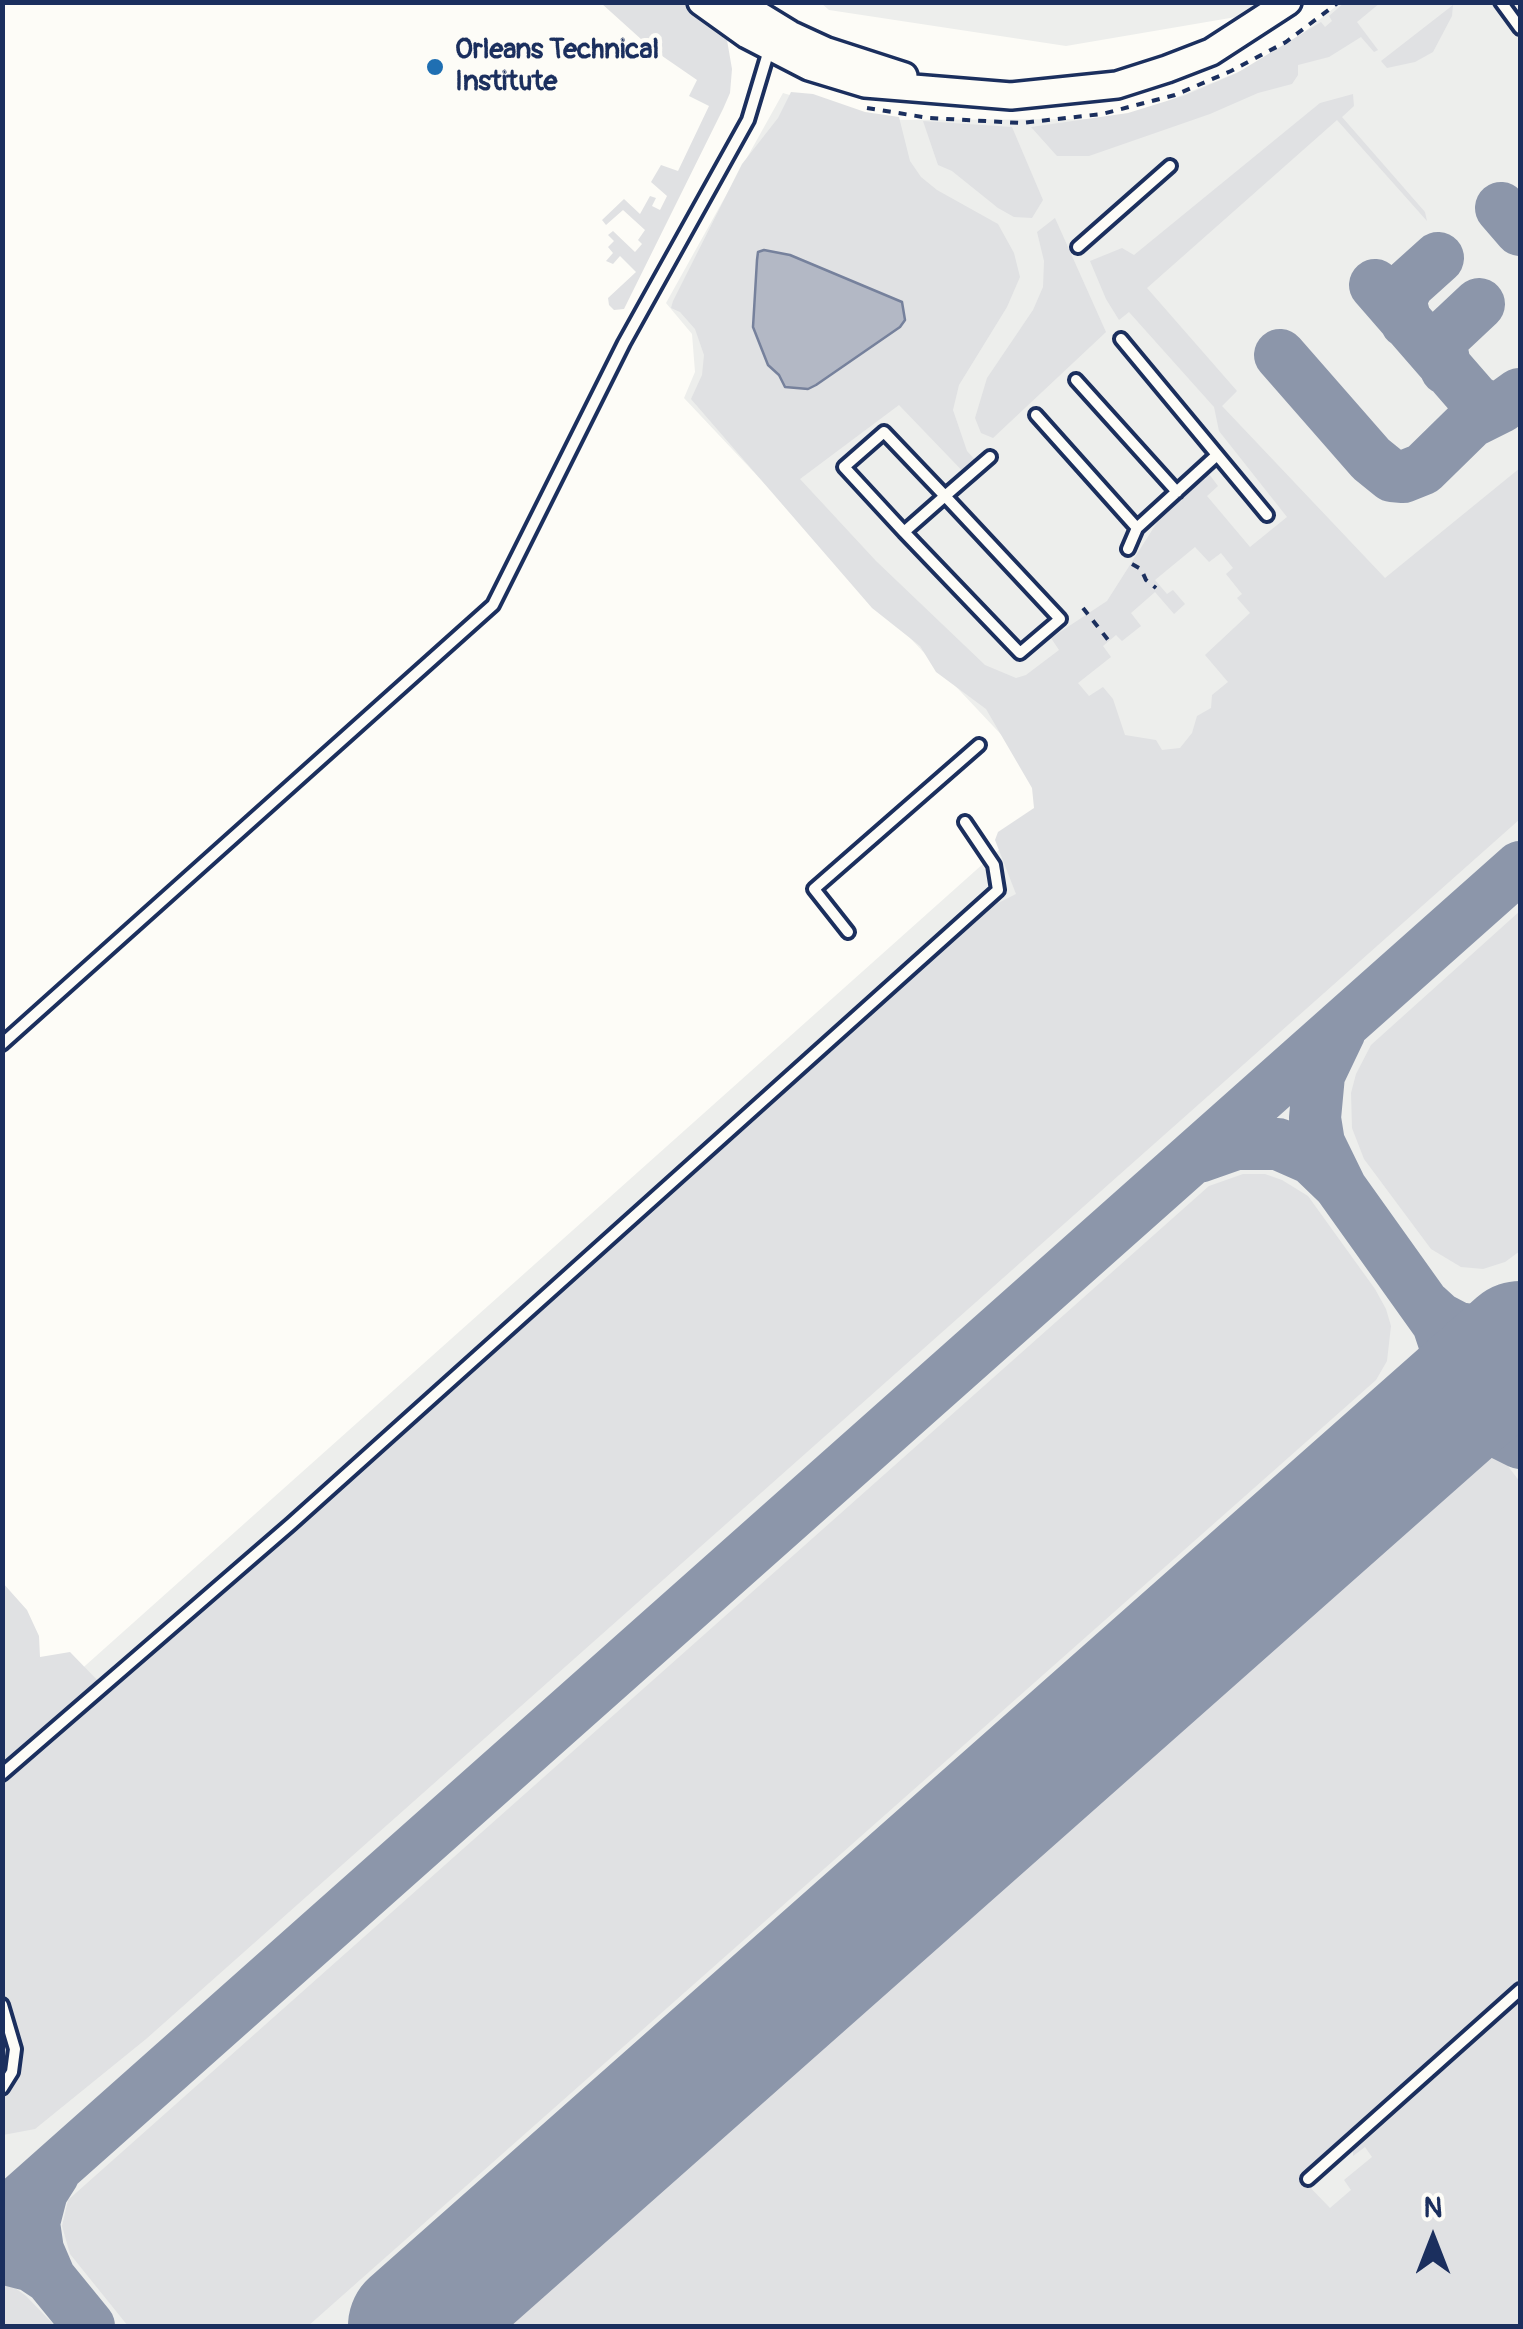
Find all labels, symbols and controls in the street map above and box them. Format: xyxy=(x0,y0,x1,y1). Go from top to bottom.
place label: Orleans Technical Institute xyxy=(455,34,659,100)
marker: Orleans Technical Institute xyxy=(424,56,446,78)
north arrow xyxy=(1383,2189,1483,2289)
text: N xyxy=(1424,2191,1442,2226)

